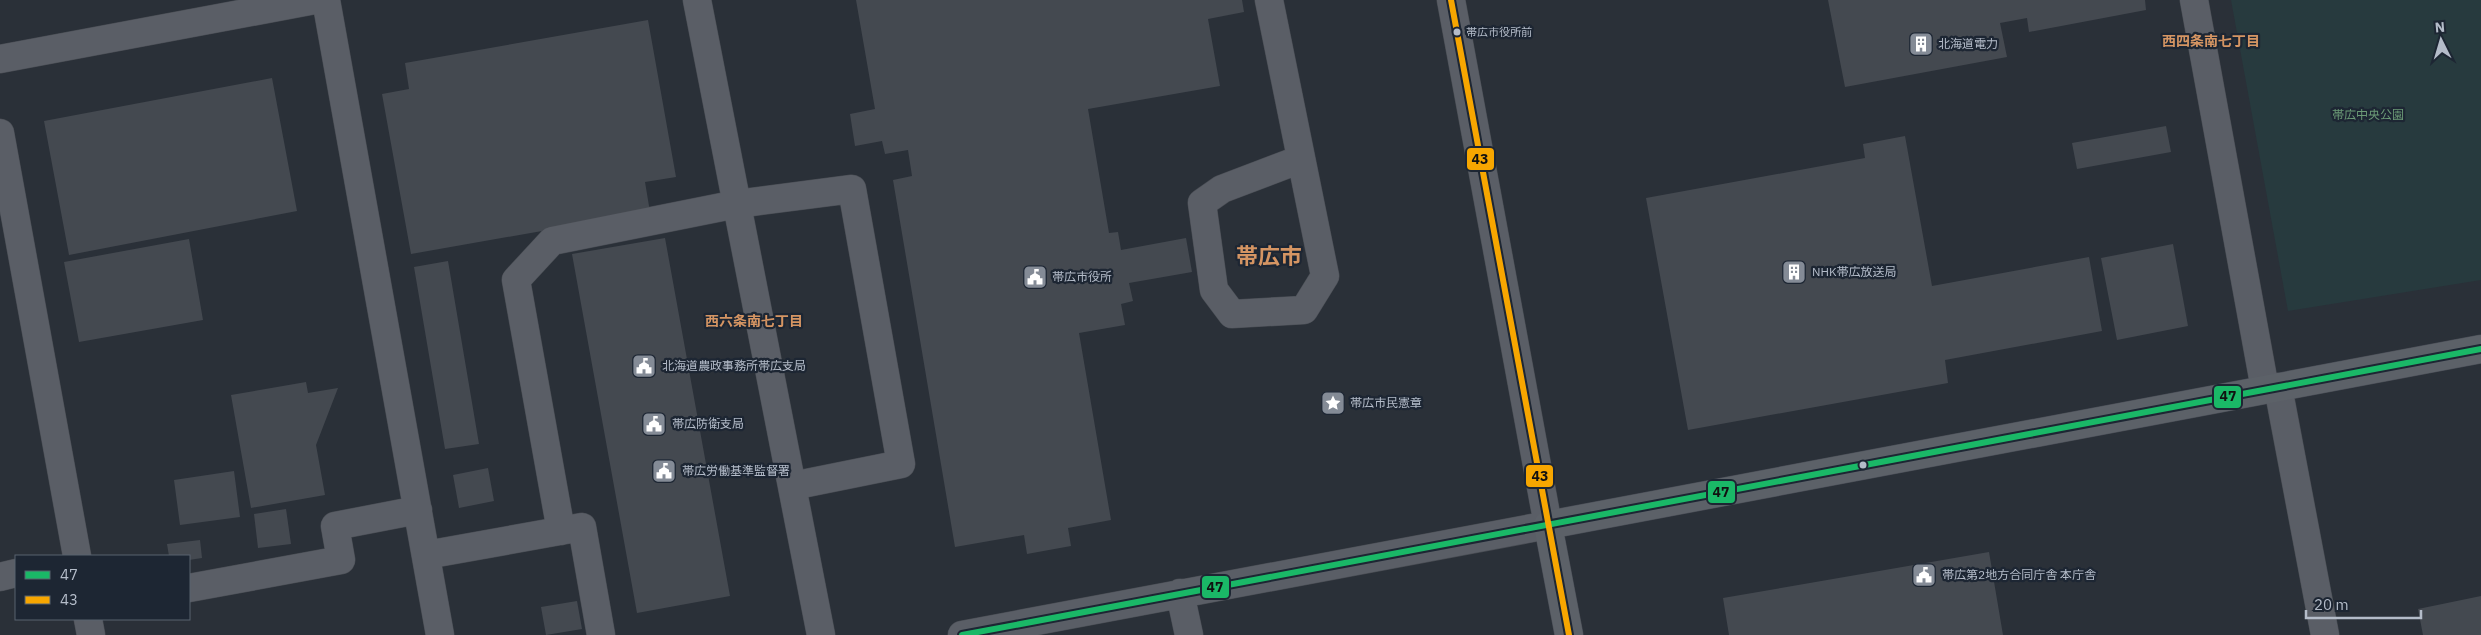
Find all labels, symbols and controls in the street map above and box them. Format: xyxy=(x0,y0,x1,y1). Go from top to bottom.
north arrow xyxy=(2416,15,2466,65)
text: N xyxy=(2434,18,2446,36)
place label: 帯広市役所前 xyxy=(1466,25,1532,39)
marker: 帯広市役所前 xyxy=(1452,27,1462,37)
building icon: 北海道電力 xyxy=(1908,31,1934,57)
district label: 西四条南七丁目 xyxy=(2162,32,2260,50)
place label: 北海道電力 xyxy=(1938,36,1998,51)
park label: 帯広中央公園 xyxy=(2332,107,2404,122)
line badge: 43 xyxy=(1466,147,1495,171)
text: 43 xyxy=(1472,150,1488,168)
district label: 帯広市 xyxy=(1236,241,1302,270)
building icon: NHK帯広放送局 xyxy=(1781,259,1807,285)
public building icon: 帯広市役所 xyxy=(1022,264,1048,290)
place label: NHK帯広放送局 xyxy=(1812,264,1897,279)
place label: 帯広市役所 xyxy=(1052,269,1112,284)
district label: 西六条南七丁目 xyxy=(705,312,803,330)
public building icon: 北海道農政事務所帯広支局 xyxy=(631,353,657,379)
place label: 北海道農政事務所帯広支局 xyxy=(662,358,806,373)
line badge: 47 xyxy=(2213,385,2242,409)
text: 47 xyxy=(2220,387,2236,405)
place icon: 帯広市民憲章 xyxy=(1320,390,1346,416)
place label: 帯広市民憲章 xyxy=(1350,395,1422,410)
public building icon: 帯広防衛支局 xyxy=(641,411,667,437)
place label: 帯広防衛支局 xyxy=(672,416,744,431)
public building icon: 帯広労働基準監督署 xyxy=(651,458,677,484)
unlabelled marker xyxy=(1858,460,1868,470)
place label: 帯広労働基準監督署 xyxy=(682,463,790,478)
line badge: 43 xyxy=(1525,464,1554,488)
text: 43 xyxy=(1532,467,1548,485)
line badge: 47 xyxy=(1707,480,1736,504)
text: 47 xyxy=(1713,483,1729,501)
legend xyxy=(15,555,190,620)
public building icon: 帯広第2地方合同庁舎 本庁舎 xyxy=(1911,562,1937,588)
text: 47 xyxy=(60,565,78,584)
place label: 帯広第2地方合同庁舎 本庁舎 xyxy=(1942,567,2096,582)
line badge: 47 xyxy=(1201,575,1230,599)
text: 47 xyxy=(1207,578,1223,596)
scale bar xyxy=(2306,588,2421,620)
text: 43 xyxy=(60,590,78,609)
text: 20 m xyxy=(2314,595,2349,614)

